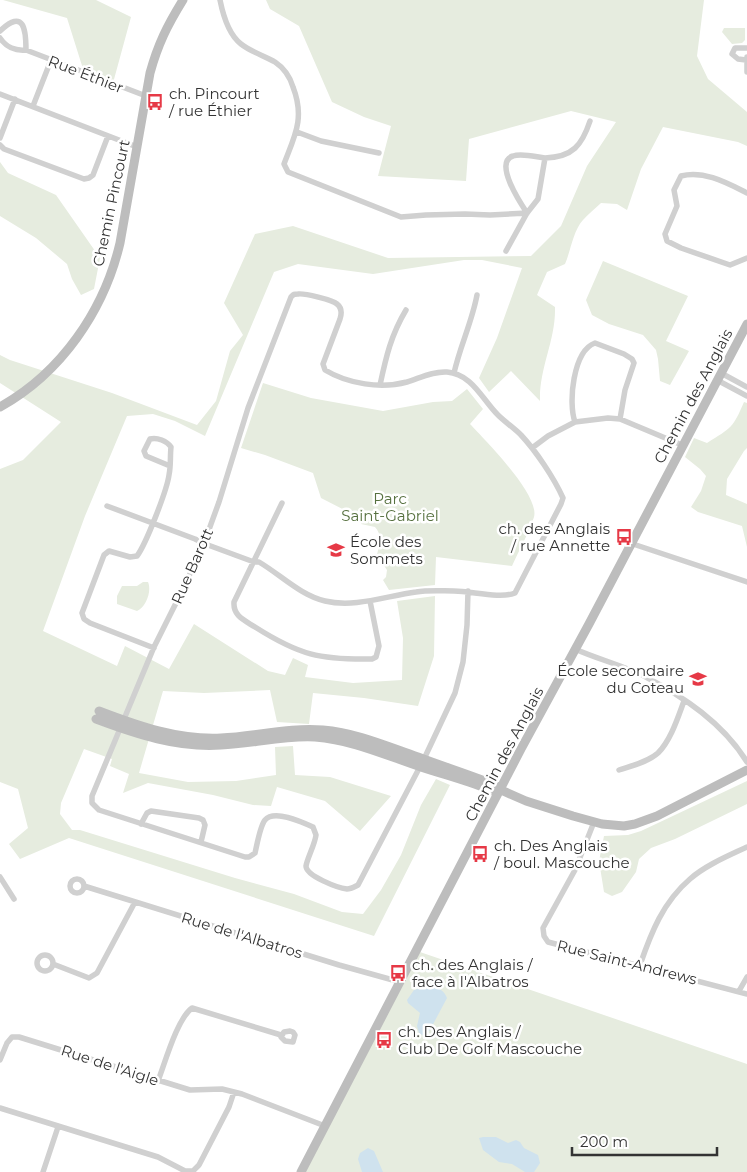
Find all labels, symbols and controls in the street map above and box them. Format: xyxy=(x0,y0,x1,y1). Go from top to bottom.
street label: Rue Éthier xyxy=(46,51,126,97)
place label: ch. Pincourt / rue Éthier xyxy=(168,84,260,120)
bus stop icon: ch. Pincourt / rue Éthier xyxy=(145,92,165,112)
street label: Chemin Pincourt xyxy=(88,138,134,268)
street label: Chemin des Anglais xyxy=(649,325,737,467)
park label: Parc Saint-Gabriel xyxy=(341,489,439,525)
place label: ch. des Anglais / rue Annette xyxy=(499,519,610,555)
street label: Rue Barott xyxy=(167,525,217,607)
bus stop icon: ch. des Anglais / rue Annette xyxy=(614,527,634,547)
place label: École des Sommets xyxy=(350,532,423,568)
school or university icon: École des Sommets xyxy=(326,540,346,560)
place label: École secondaire du Coteau xyxy=(557,661,684,697)
school or university icon: École secondaire du Coteau xyxy=(688,669,708,689)
street label: Chemin des Anglais xyxy=(460,683,548,825)
place label: ch. Des Anglais / boul. Mascouche xyxy=(493,836,630,872)
bus stop icon: ch. Des Anglais / boul. Mascouche xyxy=(470,844,490,864)
street label: Rue de l'Albatros xyxy=(179,908,305,962)
street label: Rue Saint-Andrews xyxy=(555,935,699,989)
place label: ch. des Anglais / face à l'Albatros xyxy=(412,955,533,991)
bus stop icon: ch. des Anglais / face à l'Albatros xyxy=(388,963,408,983)
place label: ch. Des Anglais / Club De Golf Mascouche xyxy=(398,1022,582,1058)
bus stop icon: ch. Des Anglais / Club De Golf Mascouche xyxy=(374,1030,394,1050)
street label: Rue de l'Aigle xyxy=(59,1040,161,1090)
scale bar xyxy=(572,1124,717,1156)
text: 200 m xyxy=(580,1132,628,1151)

